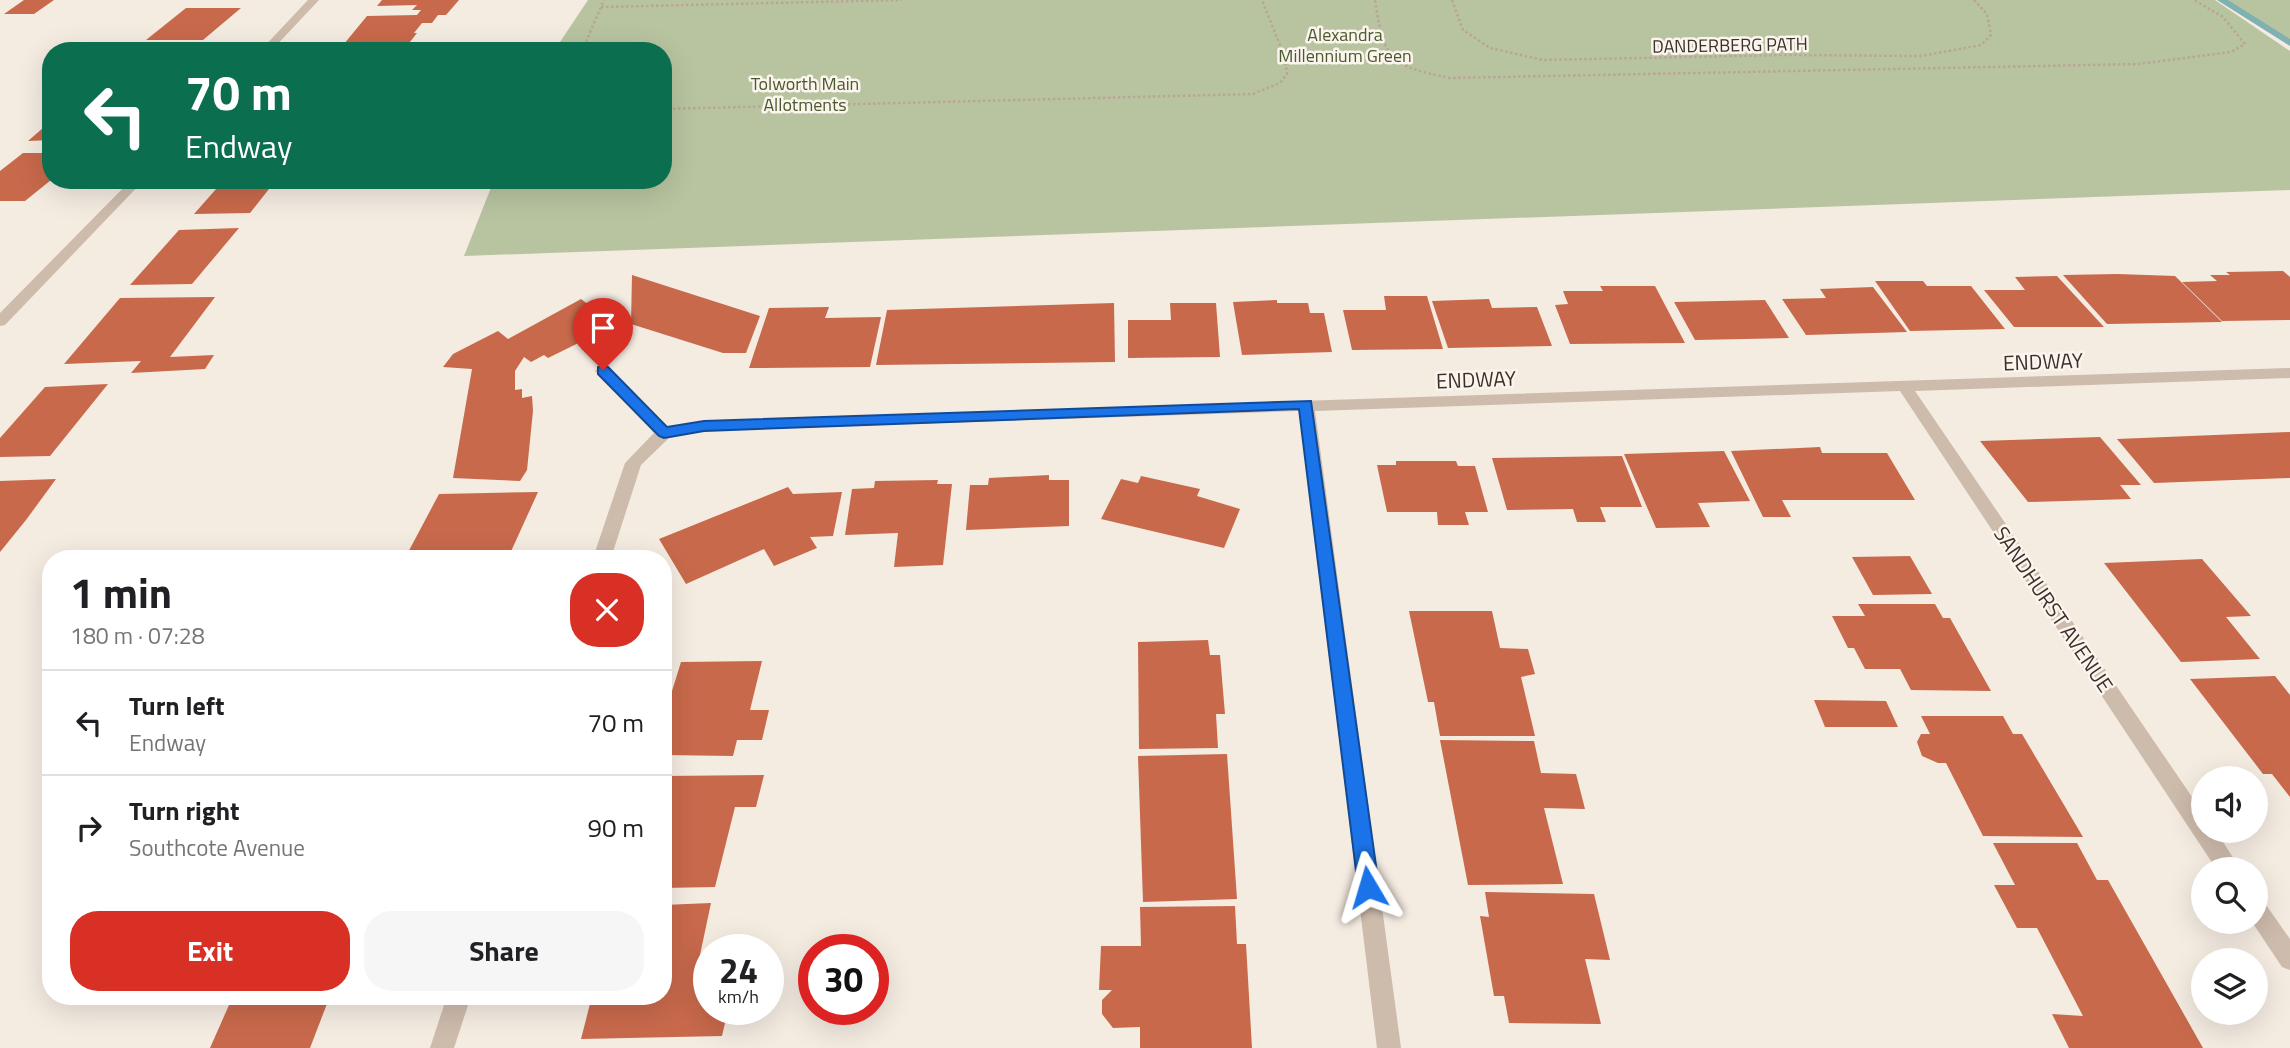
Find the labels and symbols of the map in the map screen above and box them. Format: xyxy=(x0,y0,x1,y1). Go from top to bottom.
park label: Alexandra Millennium Green xyxy=(1278,21,1412,69)
street label: DANDERBERG PATH xyxy=(1652,30,1808,60)
park label: Tolworth Main Allotments xyxy=(751,70,859,118)
pin xyxy=(573,298,633,370)
street label: ENDWAY xyxy=(2002,344,2084,378)
street label: ENDWAY xyxy=(1435,362,1517,396)
street label: SANDHURST AVENUE xyxy=(1986,520,2122,698)
position arrow xyxy=(1331,850,1405,924)
speed limit sign: 30 xyxy=(798,934,889,1025)

